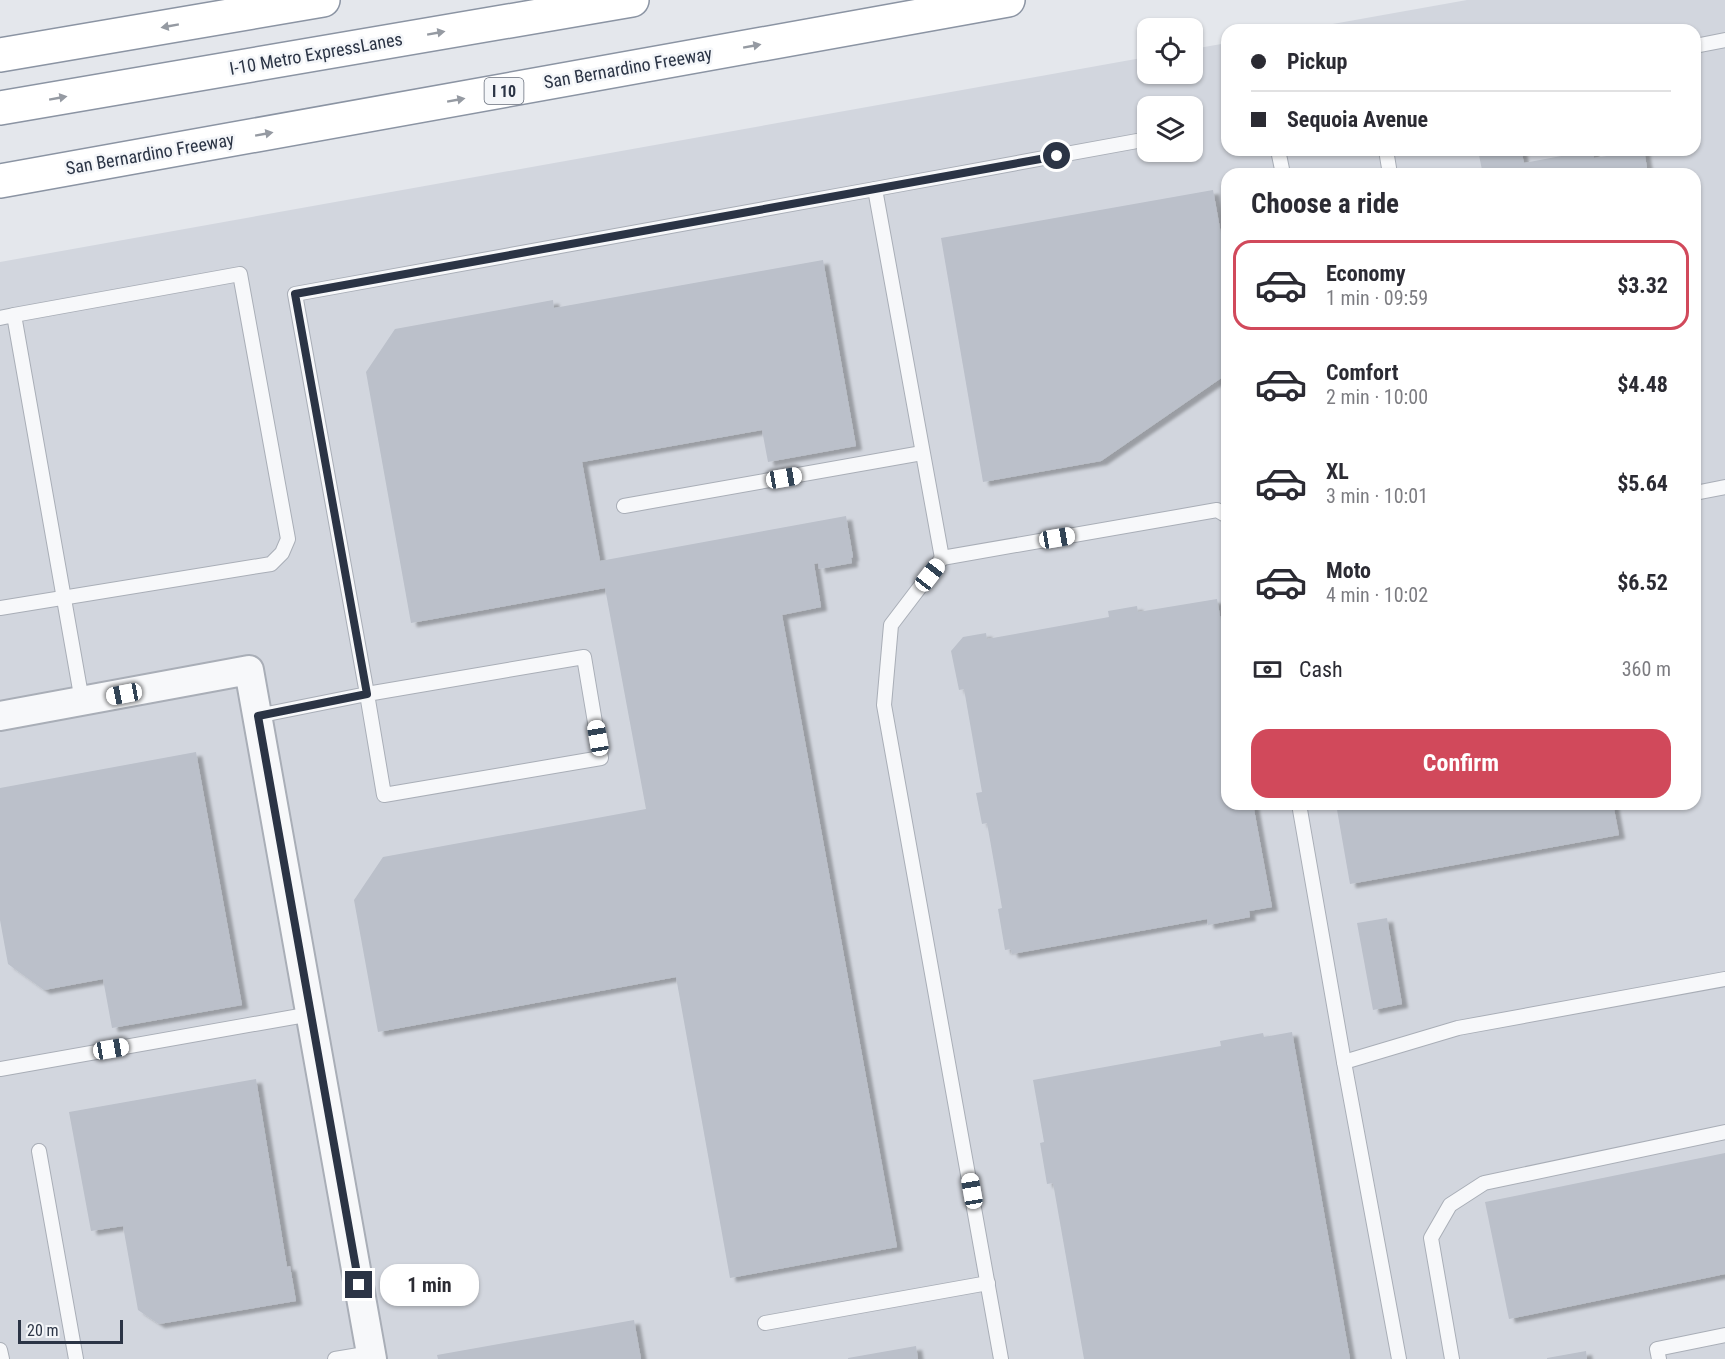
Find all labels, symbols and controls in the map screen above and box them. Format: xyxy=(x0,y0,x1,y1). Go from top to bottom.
map controls xyxy=(1137,18,1203,162)
button: locate xyxy=(1137,18,1203,84)
one-way arrow xyxy=(161,22,180,31)
street label: I-10 Metro ExpressLanes xyxy=(228,28,404,79)
one-way arrow xyxy=(427,29,446,38)
one-way arrow xyxy=(742,41,761,50)
street label: San Bernardino Freeway xyxy=(542,42,714,93)
text: Pickup xyxy=(1287,49,1347,74)
road number: I 10 xyxy=(484,78,524,104)
one-way arrow xyxy=(48,93,67,102)
one-way arrow xyxy=(447,95,466,104)
button: layers xyxy=(1137,96,1203,162)
text: Sequoia Avenue xyxy=(1287,107,1428,132)
street label: San Bernardino Freeway xyxy=(64,128,236,179)
one-way arrow xyxy=(255,129,274,138)
route start xyxy=(1043,142,1070,169)
text: Choose a ride xyxy=(1251,188,1399,220)
icon: car xyxy=(1254,258,1308,312)
text: Economy xyxy=(1326,261,1406,286)
text: $3.32 xyxy=(1617,273,1668,298)
text: 1 min · 09:59 xyxy=(1326,286,1428,310)
icon: car xyxy=(1254,357,1308,411)
text: Comfort xyxy=(1326,360,1399,385)
text: $4.48 xyxy=(1617,372,1668,397)
text: 2 min · 10:00 xyxy=(1326,385,1428,409)
icon: car xyxy=(1254,456,1308,510)
text: XL xyxy=(1326,459,1349,484)
car xyxy=(765,466,803,490)
text: $5.64 xyxy=(1617,471,1668,496)
text: 3 min · 10:01 xyxy=(1326,484,1428,508)
car xyxy=(1038,526,1076,550)
car xyxy=(912,555,948,595)
icon: car xyxy=(1254,555,1308,609)
text: Moto xyxy=(1326,558,1371,583)
text: $6.52 xyxy=(1617,570,1668,595)
text: 4 min · 10:02 xyxy=(1326,583,1428,607)
icon: cash xyxy=(1251,653,1284,686)
text: Cash xyxy=(1299,657,1343,682)
text: 360 m xyxy=(1622,657,1671,681)
car xyxy=(105,682,143,706)
car xyxy=(586,719,610,757)
button: Confirm xyxy=(1251,729,1671,798)
car xyxy=(92,1037,130,1061)
car xyxy=(960,1172,984,1210)
callout: 1 min xyxy=(380,1264,479,1306)
route end xyxy=(345,1271,372,1298)
text: 1 min xyxy=(407,1273,452,1297)
scale bar xyxy=(18,1317,123,1344)
text: 20 m xyxy=(27,1321,59,1340)

